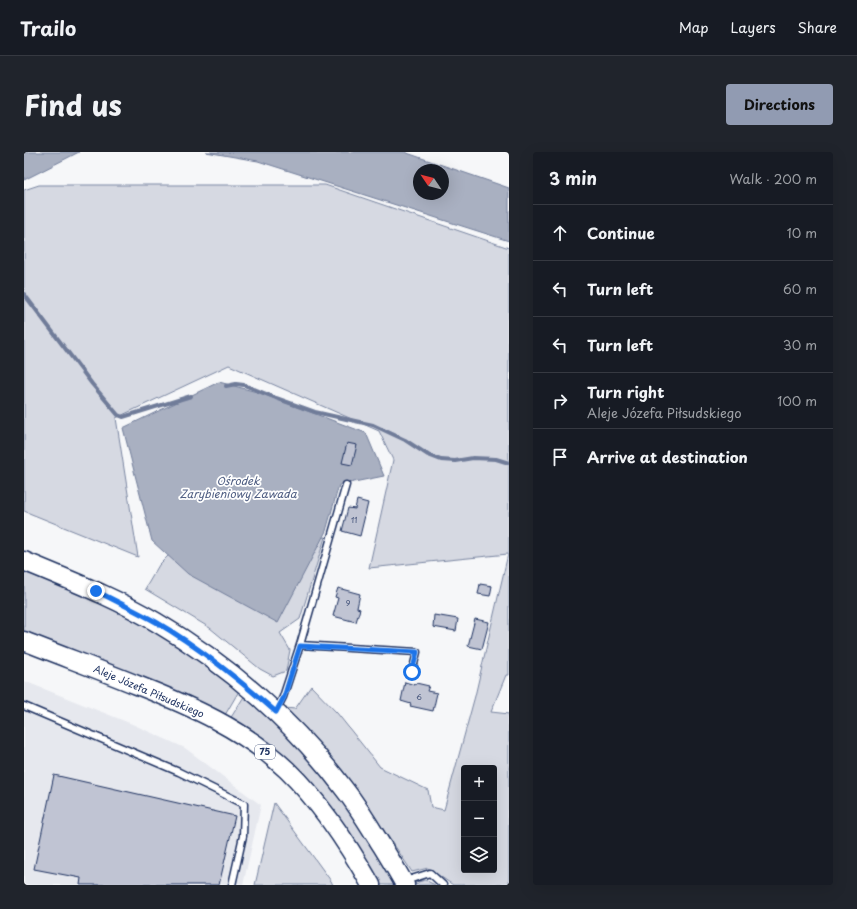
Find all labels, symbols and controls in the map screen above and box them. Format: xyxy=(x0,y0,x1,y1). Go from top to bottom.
text: Trailo xyxy=(20,14,76,42)
text: Map xyxy=(679,17,709,38)
text: Layers xyxy=(731,17,776,38)
text: Share xyxy=(798,17,837,38)
text: Find us xyxy=(24,83,122,126)
button: Directions xyxy=(726,84,833,125)
north arrow xyxy=(413,164,449,200)
text: 3 min xyxy=(549,165,597,191)
text: Walk · 200 m xyxy=(729,169,817,188)
text: Continue xyxy=(587,221,655,244)
icon: ahead xyxy=(549,222,571,244)
text: 10 m xyxy=(787,223,817,242)
text: Turn left xyxy=(587,277,653,300)
icon: left xyxy=(549,278,571,300)
text: 60 m xyxy=(783,279,817,298)
text: Turn left xyxy=(587,333,653,356)
icon: left xyxy=(549,334,571,356)
text: 30 m xyxy=(783,335,817,354)
text: Turn right xyxy=(587,380,664,403)
icon: right xyxy=(549,390,571,412)
text: 100 m xyxy=(777,391,817,410)
text: Aleje Józefa Piłsudskiego xyxy=(587,403,742,422)
text: Arrive at destination xyxy=(587,445,748,468)
icon: arrive xyxy=(549,446,571,468)
water label: Ośrodek Zarybieniowy Zawada xyxy=(179,472,298,502)
house number: 11 xyxy=(351,514,357,526)
route end xyxy=(87,582,105,600)
house number: 9 xyxy=(346,597,351,609)
street label: Aleje Józefa Piłsudskiego xyxy=(92,660,207,721)
route start xyxy=(403,663,421,681)
house number: 6 xyxy=(416,691,422,703)
road number: 75 xyxy=(255,745,275,759)
map controls xyxy=(461,765,497,873)
button: + xyxy=(461,765,497,801)
button: − xyxy=(461,801,497,837)
button: layers xyxy=(461,837,497,873)

